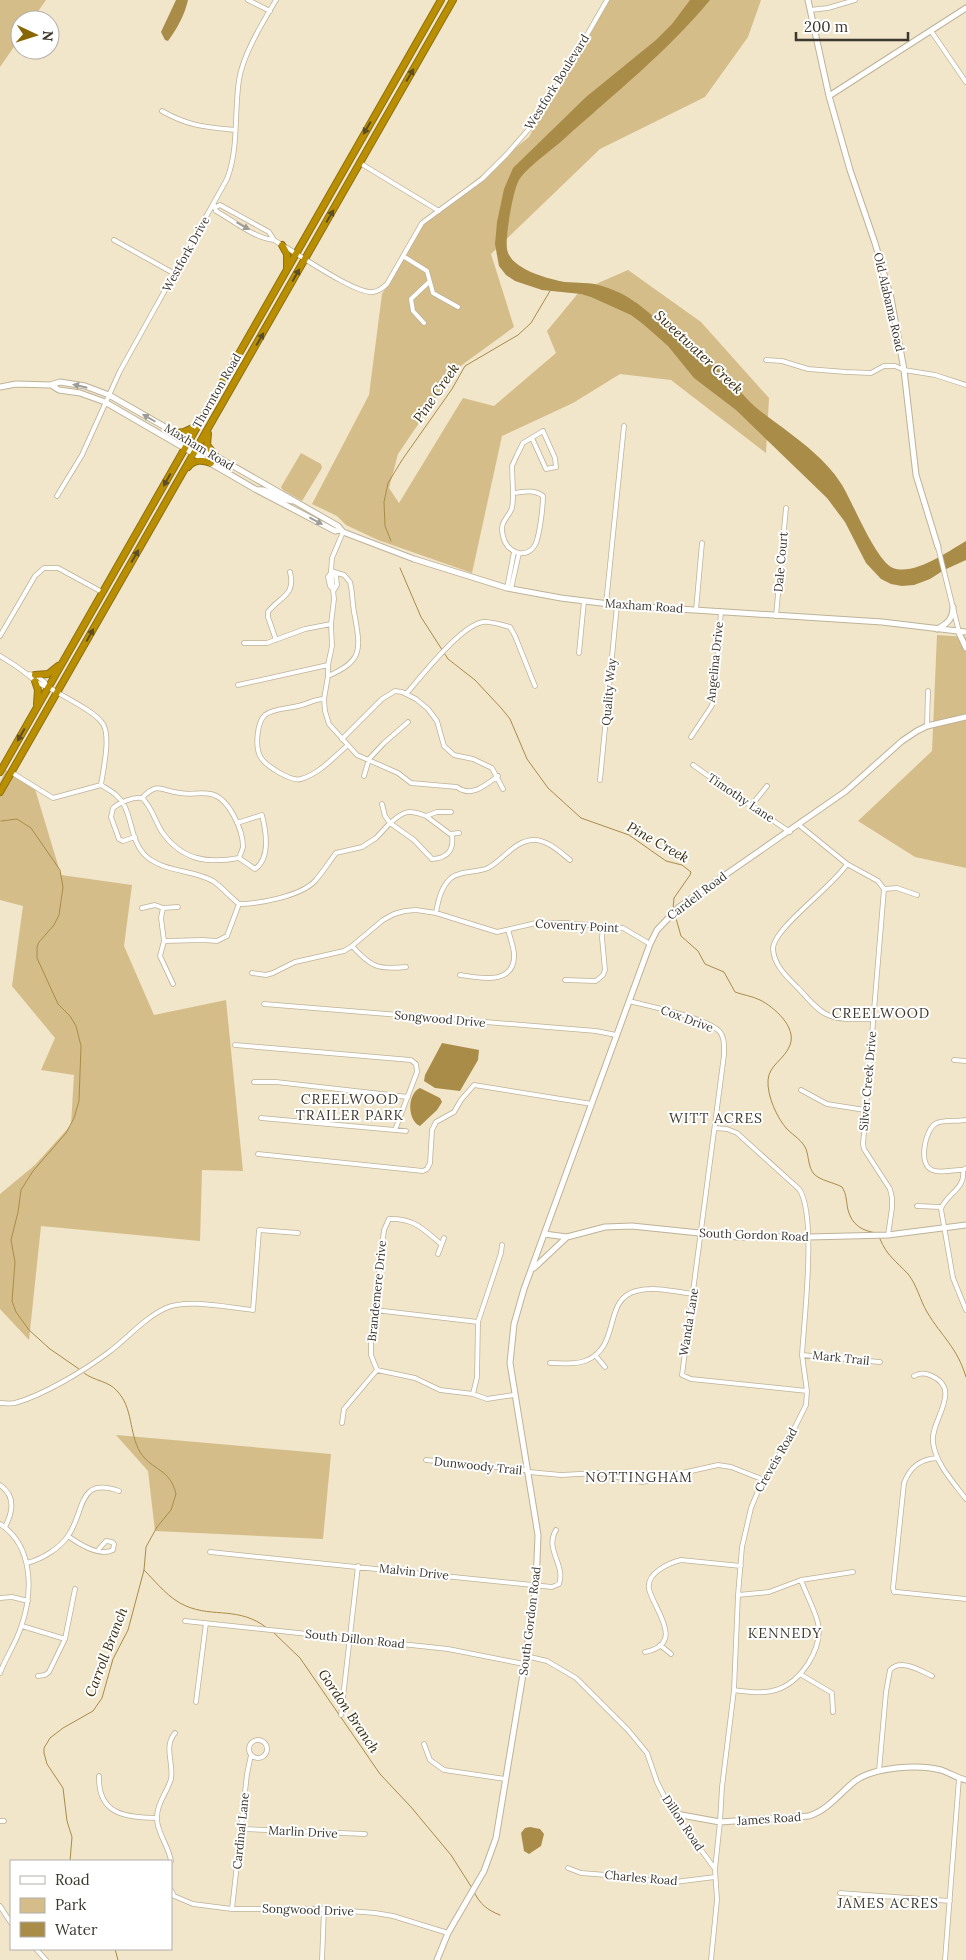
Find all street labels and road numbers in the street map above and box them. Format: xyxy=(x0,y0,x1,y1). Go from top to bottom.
street label: Westfork Boulevard xyxy=(521,31,592,132)
street label: Westfork Drive xyxy=(159,213,213,294)
street label: Old Alabama Road xyxy=(871,251,908,353)
street label: Thornton Road xyxy=(189,351,244,431)
street label: Maxham Road xyxy=(162,420,237,473)
street label: Dale Court xyxy=(770,531,791,593)
street label: Maxham Road xyxy=(604,595,684,616)
street label: Angelina Drive xyxy=(703,620,726,704)
street label: Quality Way xyxy=(598,657,619,726)
street label: Timothy Lane xyxy=(705,770,778,826)
street label: Cardell Road xyxy=(664,868,730,923)
street label: Coventry Point xyxy=(535,916,620,935)
street label: Cox Drive xyxy=(659,1002,716,1035)
street label: Songwood Drive xyxy=(394,1007,487,1030)
street label: Silver Creek Drive xyxy=(856,1030,879,1132)
street label: South Gordon Road xyxy=(699,1225,809,1244)
street label: Brandemere Drive xyxy=(364,1239,389,1342)
street label: Wanda Lane xyxy=(676,1286,701,1357)
street label: Mark Trail xyxy=(812,1347,870,1368)
street label: Creveis Road xyxy=(751,1425,800,1495)
street label: Dunwoody Trail xyxy=(433,1453,523,1478)
street label: Malvin Drive xyxy=(378,1560,450,1583)
street label: South Gordon Road xyxy=(515,1566,544,1676)
street label: South Dillon Road xyxy=(304,1626,406,1651)
street label: Cardinal Lane xyxy=(229,1791,252,1870)
street label: Dillon Road xyxy=(659,1792,708,1854)
street label: James Road xyxy=(735,1809,802,1828)
street label: Marlin Drive xyxy=(268,1822,339,1841)
street label: Charles Road xyxy=(604,1867,678,1888)
street label: Songwood Drive xyxy=(262,1900,355,1919)

